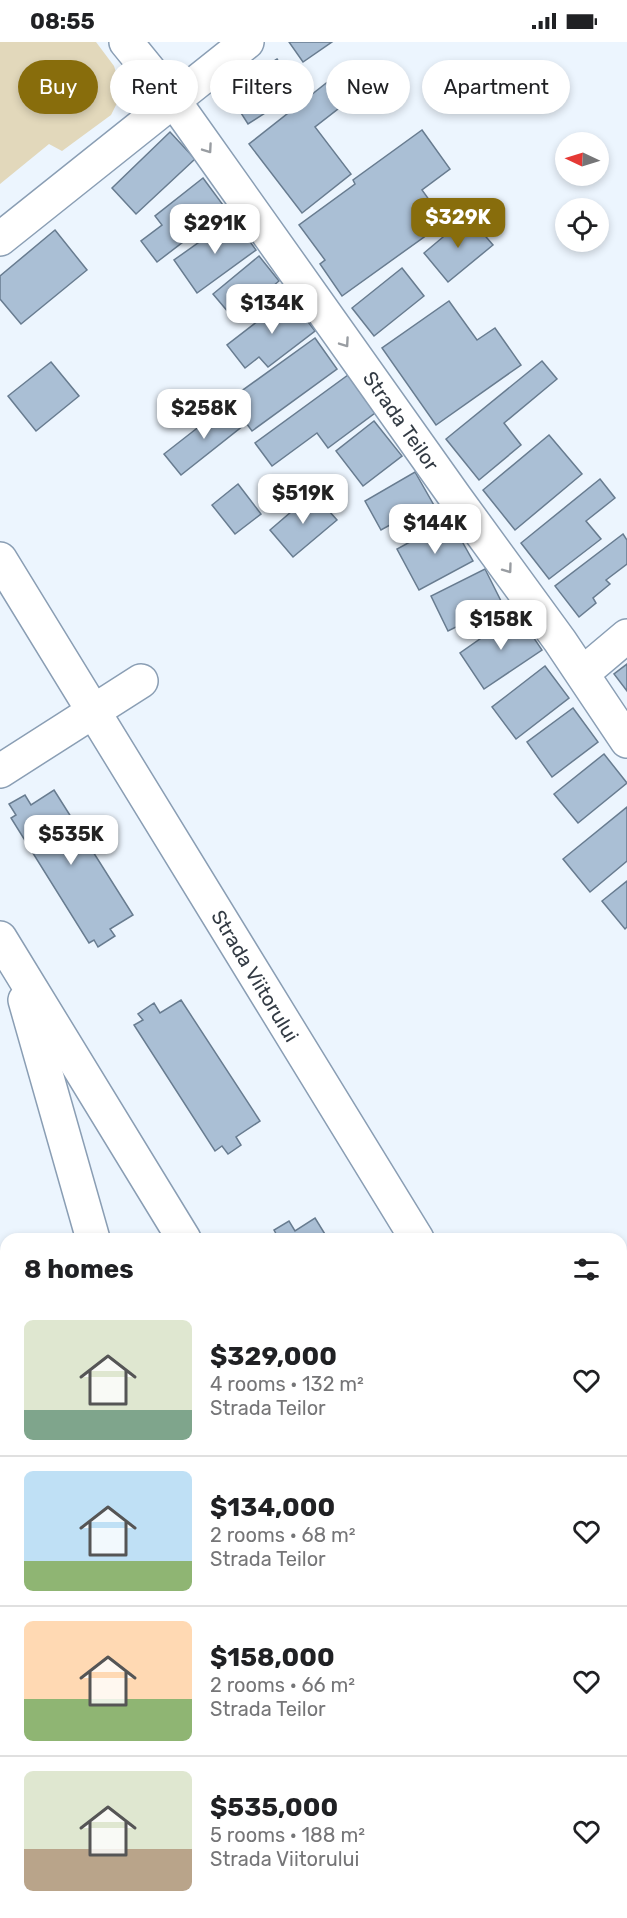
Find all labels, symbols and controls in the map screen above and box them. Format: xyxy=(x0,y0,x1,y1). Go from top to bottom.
text: 08:55 xyxy=(30,8,95,35)
chip: Buy xyxy=(18,60,98,114)
chip: Rent xyxy=(110,60,198,114)
chip: Filters xyxy=(210,60,314,114)
chip: New xyxy=(326,60,410,114)
chip: Apartment xyxy=(422,60,570,114)
north arrow xyxy=(555,132,609,186)
map controls xyxy=(555,132,609,252)
one-way arrow xyxy=(201,142,212,153)
pin: $329K xyxy=(416,198,500,249)
button: locate xyxy=(555,198,609,252)
pin: $291K xyxy=(173,204,257,255)
text: $329K xyxy=(425,205,491,229)
text: $291K xyxy=(184,211,246,235)
pin: $134K xyxy=(230,284,314,335)
text: $134K xyxy=(240,291,304,315)
one-way arrow xyxy=(338,336,349,347)
street label: Strada Teilor xyxy=(358,367,444,476)
pin: $258K xyxy=(162,389,246,440)
text: $258K xyxy=(171,396,237,420)
pin: $519K xyxy=(261,474,345,525)
text: $519K xyxy=(272,481,334,505)
pin: $144K xyxy=(393,504,477,555)
text: $144K xyxy=(403,511,467,535)
one-way arrow xyxy=(500,563,511,574)
pin: $158K xyxy=(459,600,543,651)
text: $158K xyxy=(469,607,533,631)
pin: $535K xyxy=(29,815,113,866)
text: $535K xyxy=(38,822,104,846)
street label: Strada Viitorului xyxy=(206,906,304,1046)
icon: filters xyxy=(570,1253,603,1286)
text: 8 homes xyxy=(24,1254,134,1285)
text: $329,000 xyxy=(210,1341,337,1372)
icon: home xyxy=(72,1344,144,1416)
icon: heart xyxy=(570,1364,603,1397)
text: 4 rooms · 132 m² xyxy=(210,1372,364,1396)
text: Strada Teilor xyxy=(210,1396,326,1420)
text: $134,000 xyxy=(210,1492,335,1523)
icon: home xyxy=(72,1495,144,1567)
icon: heart xyxy=(570,1515,603,1548)
text: 2 rooms · 68 m² xyxy=(210,1523,356,1547)
text: Strada Teilor xyxy=(210,1547,326,1571)
text: $158,000 xyxy=(210,1642,335,1673)
icon: home xyxy=(72,1645,144,1717)
icon: heart xyxy=(570,1665,603,1698)
text: 2 rooms · 66 m² xyxy=(210,1673,355,1697)
text: Strada Teilor xyxy=(210,1697,326,1721)
text: $535,000 xyxy=(210,1792,338,1823)
icon: home xyxy=(72,1795,144,1867)
icon: heart xyxy=(570,1815,603,1848)
text: 5 rooms · 188 m² xyxy=(210,1823,365,1847)
text: Strada Viitorului xyxy=(210,1847,359,1871)

